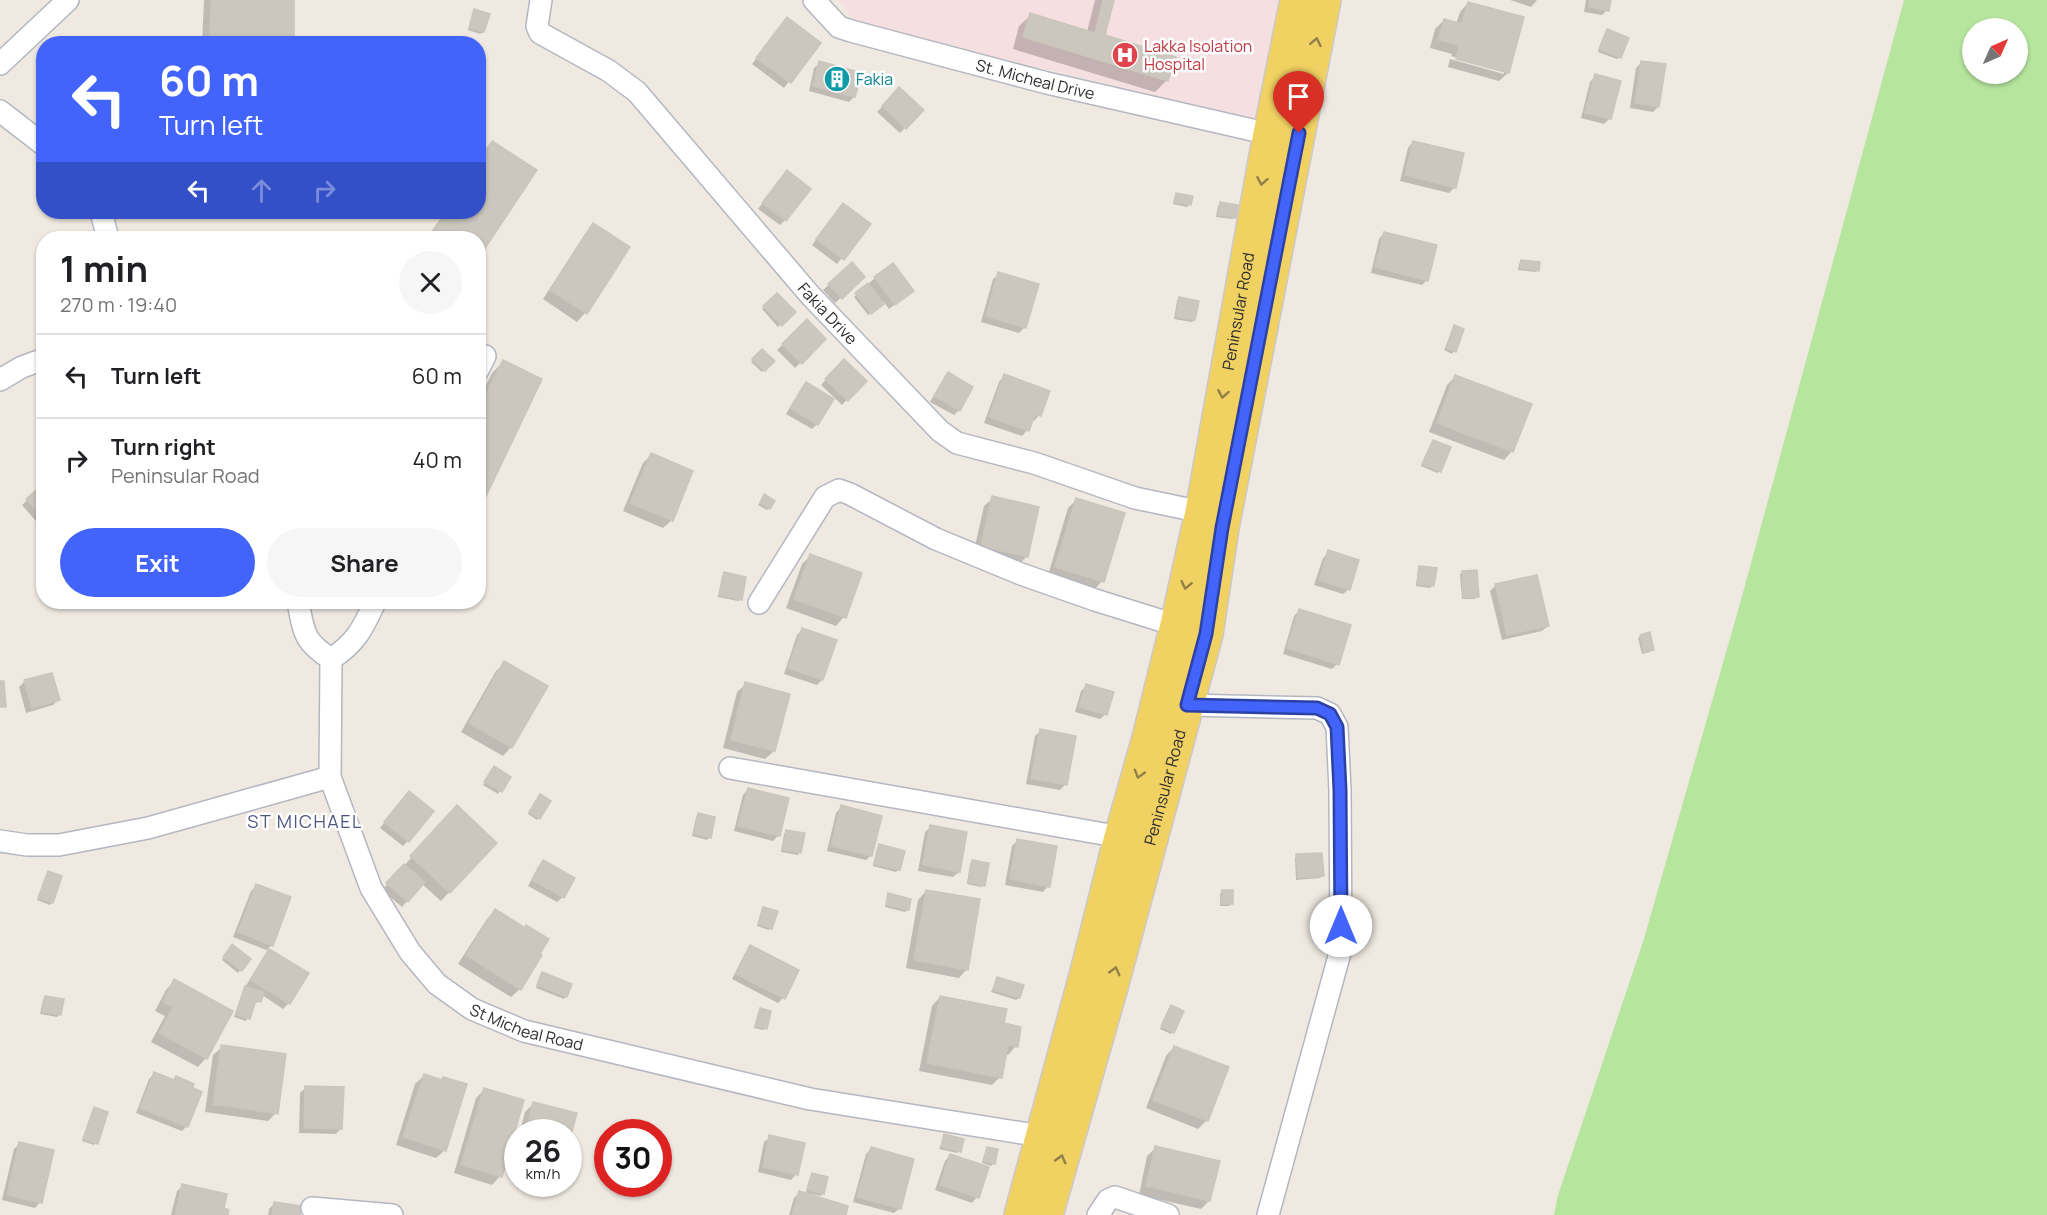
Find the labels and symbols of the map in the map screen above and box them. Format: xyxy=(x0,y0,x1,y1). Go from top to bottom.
north arrow xyxy=(1962,18,2028,84)
place label: Lakka Isolation Hospital xyxy=(1144,35,1252,75)
one-way arrow xyxy=(1309,38,1322,48)
hospital icon: Lakka Isolation Hospital xyxy=(1110,40,1140,70)
street label: St. Micheal Drive xyxy=(974,54,1097,105)
building icon: Fakia xyxy=(822,64,852,94)
place label: Fakia xyxy=(856,68,893,90)
pin xyxy=(1273,71,1324,133)
one-way arrow xyxy=(1256,176,1269,186)
street label: Peninsular Road xyxy=(1217,251,1259,372)
street label: Fakia Drive xyxy=(793,278,863,349)
one-way arrow xyxy=(1217,388,1230,398)
one-way arrow xyxy=(1181,580,1194,590)
street label: Peninsular Road xyxy=(1139,727,1191,848)
one-way arrow xyxy=(1134,768,1146,779)
district label: ST MICHAEL xyxy=(247,809,363,833)
position arrow xyxy=(1309,894,1373,958)
one-way arrow xyxy=(1108,966,1121,976)
street label: St Micheal Road xyxy=(467,998,585,1056)
speed limit sign: 30 xyxy=(594,1119,672,1197)
one-way arrow xyxy=(1054,1154,1066,1164)

